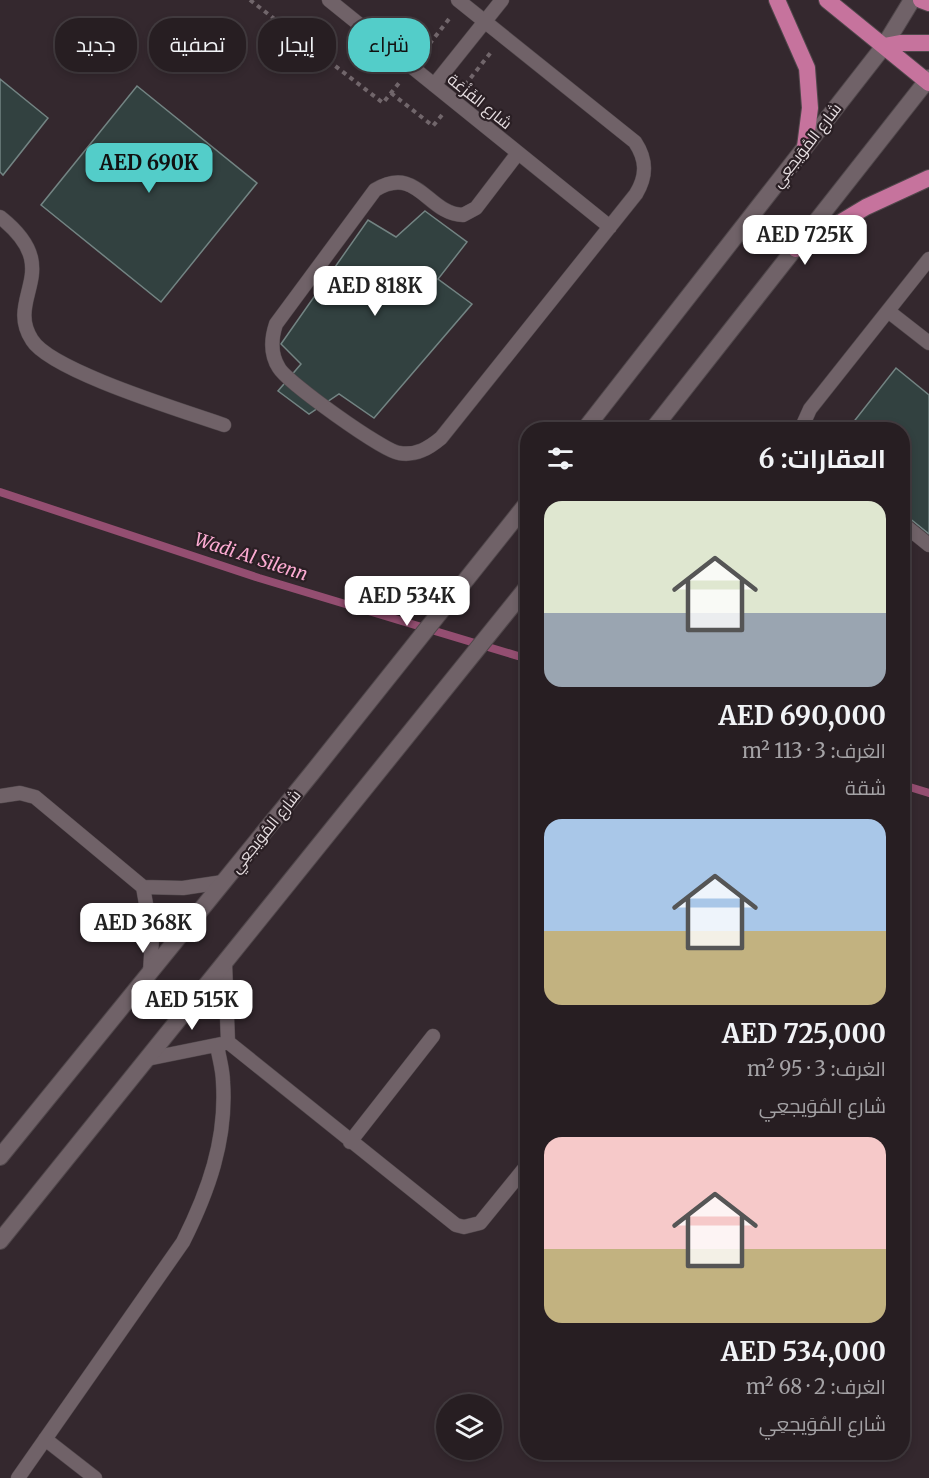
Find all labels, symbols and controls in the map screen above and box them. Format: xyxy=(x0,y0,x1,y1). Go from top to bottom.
chip: جديد xyxy=(55,18,137,72)
chip: تصفية xyxy=(149,18,246,72)
chip: إيجار xyxy=(258,18,336,72)
chip: شراء xyxy=(348,18,430,72)
street label: شارع الفَزْعَة xyxy=(442,69,516,135)
street label: شارع المُوَيجعِي xyxy=(767,99,848,194)
pin: AED 690K xyxy=(87,143,211,194)
text: AED 690K xyxy=(100,150,198,175)
pin: AED 725K xyxy=(743,215,867,266)
text: AED 725K xyxy=(757,222,853,247)
pin: AED 818K xyxy=(313,266,437,317)
text: AED 818K xyxy=(328,273,422,298)
icon: filters xyxy=(544,442,577,475)
text: العقارات: 6 xyxy=(758,442,886,475)
water label: Wadi Al Silenn xyxy=(192,527,311,586)
icon: home xyxy=(661,540,769,648)
pin: AED 534K xyxy=(345,576,469,627)
text: AED 534K xyxy=(359,583,455,608)
text: AED 690,000 xyxy=(718,699,886,732)
text: الغرف: 3 · 113 m² xyxy=(742,738,886,763)
text: شقة xyxy=(845,775,886,800)
street label: شارع المُوَيجعِي xyxy=(225,785,308,879)
icon: home xyxy=(661,858,769,966)
pin: AED 368K xyxy=(81,903,205,954)
text: AED 368K xyxy=(94,910,192,935)
pin: AED 515K xyxy=(130,980,254,1031)
text: AED 515K xyxy=(145,987,239,1012)
text: AED 725,000 xyxy=(722,1017,886,1050)
text: الغرف: 3 · 95 m² xyxy=(747,1056,886,1081)
text: شارع المُوَيجعِي xyxy=(759,1093,886,1118)
icon: home xyxy=(661,1176,769,1284)
text: AED 534,000 xyxy=(721,1335,886,1368)
text: الغرف: 2 · 68 m² xyxy=(746,1374,886,1399)
map controls xyxy=(436,1394,502,1460)
button: layers xyxy=(436,1394,502,1460)
text: شارع المُوَيجعِي xyxy=(759,1411,886,1436)

